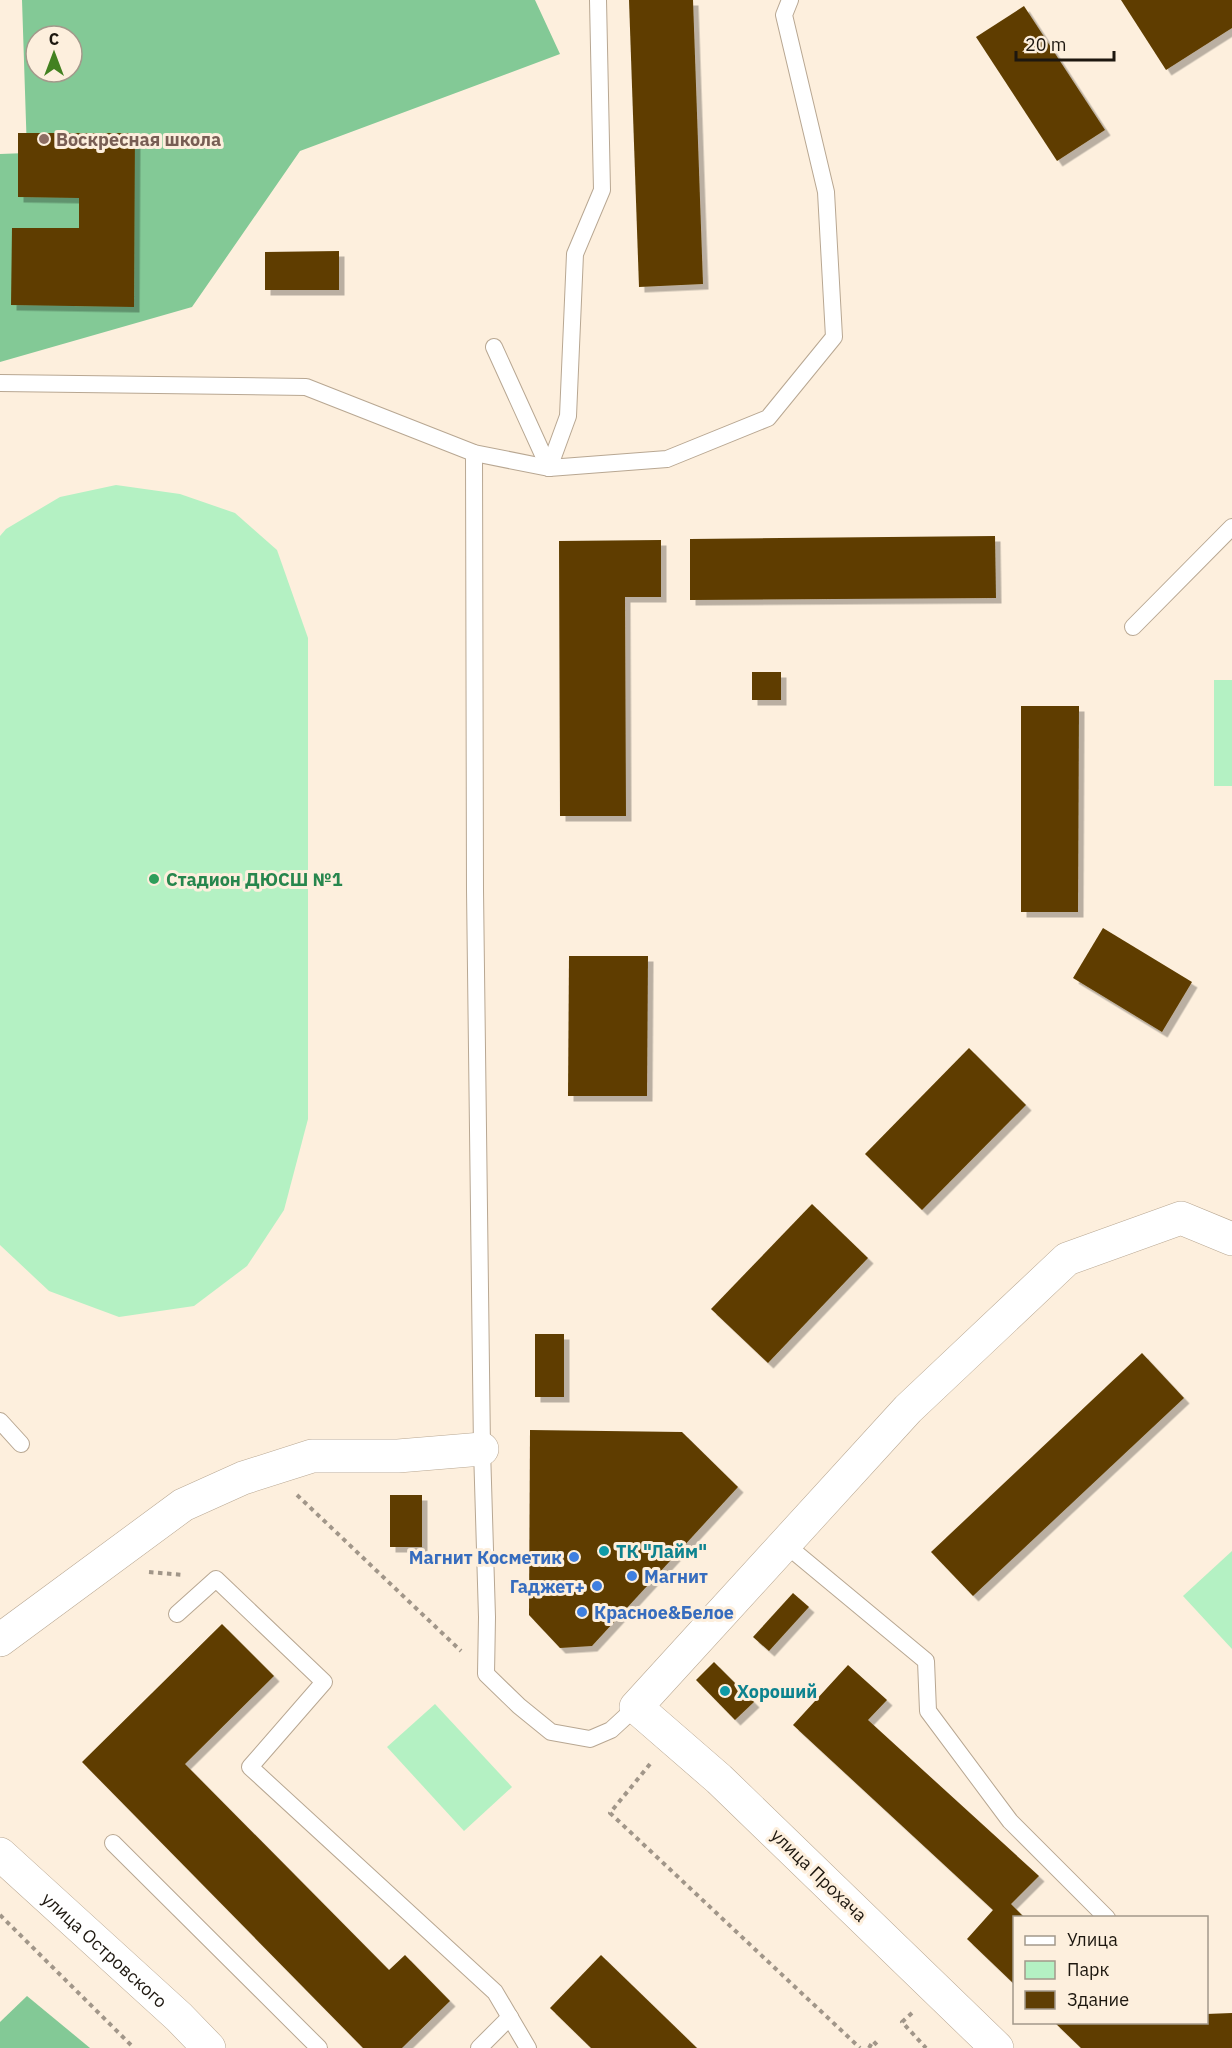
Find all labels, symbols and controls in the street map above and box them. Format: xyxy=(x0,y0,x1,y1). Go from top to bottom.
north arrow xyxy=(24,24,84,84)
scale bar xyxy=(1016,24,1114,62)
text: С xyxy=(49,29,59,49)
text: 20 m xyxy=(1025,33,1067,56)
place label: Воскресная школа xyxy=(56,128,221,151)
marker: Воскресная школа xyxy=(37,132,51,146)
place label: Стадион ДЮСШ №1 xyxy=(166,868,343,891)
marker: Стадион ДЮСШ №1 xyxy=(147,872,161,886)
place label: ТК "Лайм" xyxy=(616,1540,707,1563)
marker: ТК "Лайм" xyxy=(597,1544,611,1558)
place label: Магнит Косметик xyxy=(409,1546,562,1569)
marker: Магнит Косметик xyxy=(567,1550,581,1564)
place label: Магнит xyxy=(644,1565,708,1588)
marker: Магнит xyxy=(625,1569,639,1583)
place label: Гаджет+ xyxy=(510,1575,585,1598)
marker: Гаджет+ xyxy=(590,1579,604,1593)
place label: Красное&Белое xyxy=(594,1601,734,1624)
marker: Красное&Белое xyxy=(575,1605,589,1619)
place label: Хороший xyxy=(737,1680,817,1703)
marker: Хороший xyxy=(718,1684,732,1698)
street label: улица Прохача xyxy=(766,1823,872,1927)
street label: улица Островского xyxy=(38,1887,172,2012)
legend xyxy=(1013,1916,1208,2024)
text: Улица xyxy=(1067,1928,1118,1951)
text: Парк xyxy=(1067,1958,1110,1981)
text: Здание xyxy=(1067,1988,1129,2011)

